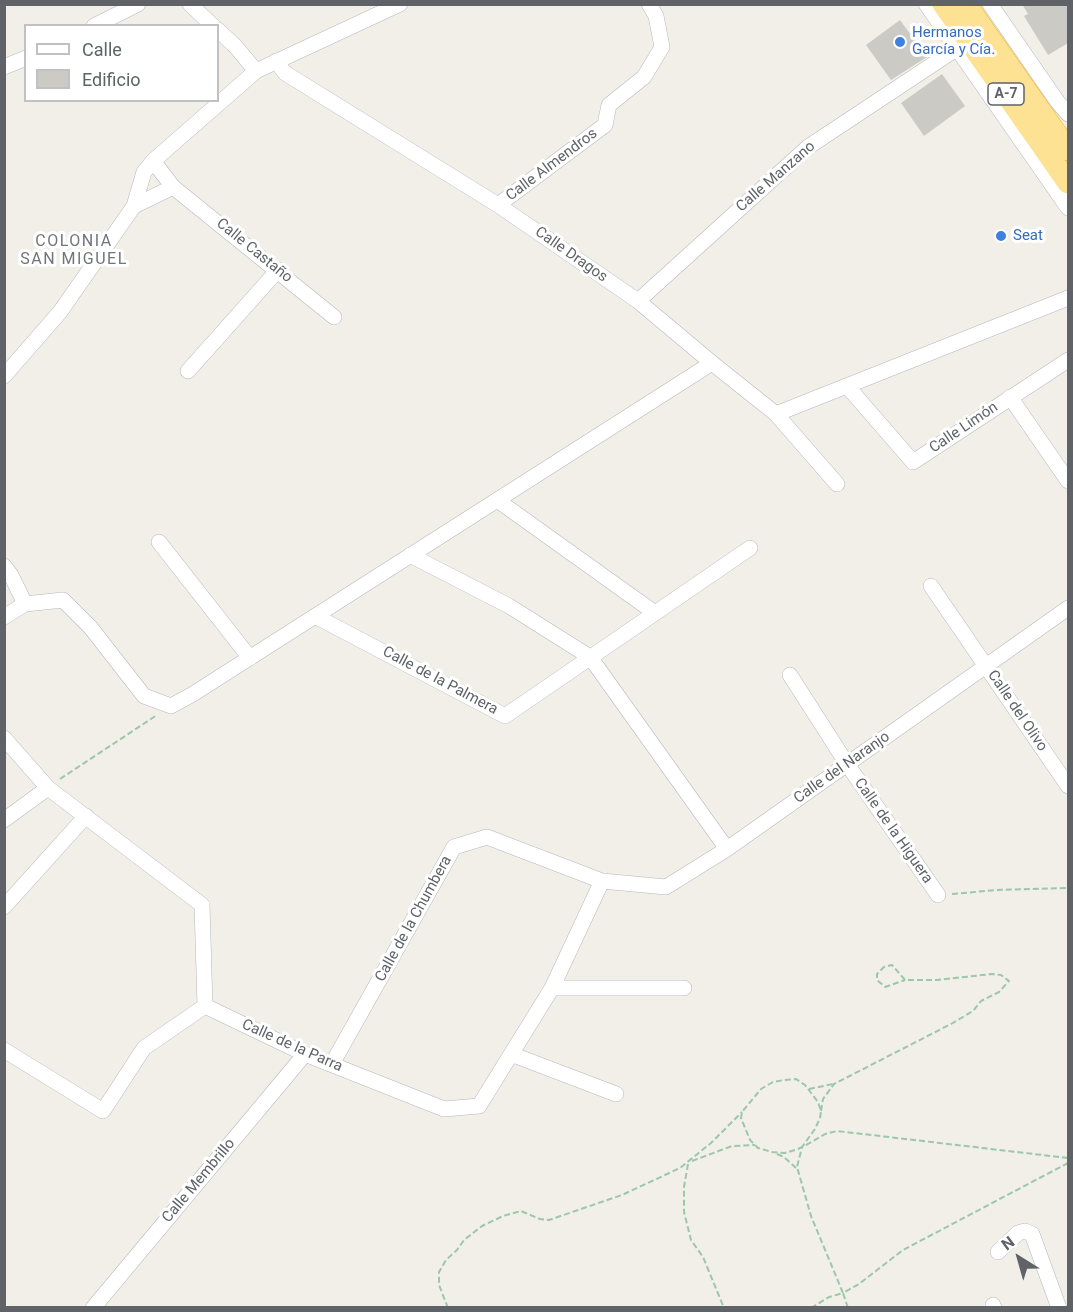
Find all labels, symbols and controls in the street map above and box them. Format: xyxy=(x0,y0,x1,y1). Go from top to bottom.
legend xyxy=(24,24,219,102)
place label: Hermanos García y Cía. xyxy=(912,24,995,59)
marker: Hermanos García y Cía. xyxy=(893,35,907,49)
text: Calle xyxy=(82,39,122,60)
text: Edificio xyxy=(82,69,141,90)
road number: A-7 xyxy=(988,83,1024,105)
street label: Calle Almendros xyxy=(503,125,601,205)
street label: Calle Manzano xyxy=(733,138,819,216)
street label: Calle Castaño xyxy=(212,215,296,287)
street label: Calle Dragos xyxy=(531,223,611,287)
place label: Seat xyxy=(1013,227,1043,245)
marker: Seat xyxy=(994,229,1008,243)
district label: COLONIA SAN MIGUEL xyxy=(20,232,128,270)
street label: Calle Limón xyxy=(926,399,1002,457)
street label: Calle de la Palmera xyxy=(379,643,501,719)
street label: Calle del Olivo xyxy=(983,667,1051,755)
street label: Calle del Naranjo xyxy=(791,728,893,808)
street label: Calle de la Higuera xyxy=(850,775,936,887)
street label: Calle de la Chumbera xyxy=(372,853,456,985)
street label: Calle de la Parra xyxy=(239,1016,345,1076)
street label: Calle Membrillo xyxy=(159,1135,239,1227)
north arrow xyxy=(989,1228,1049,1288)
text: N xyxy=(998,1232,1018,1254)

